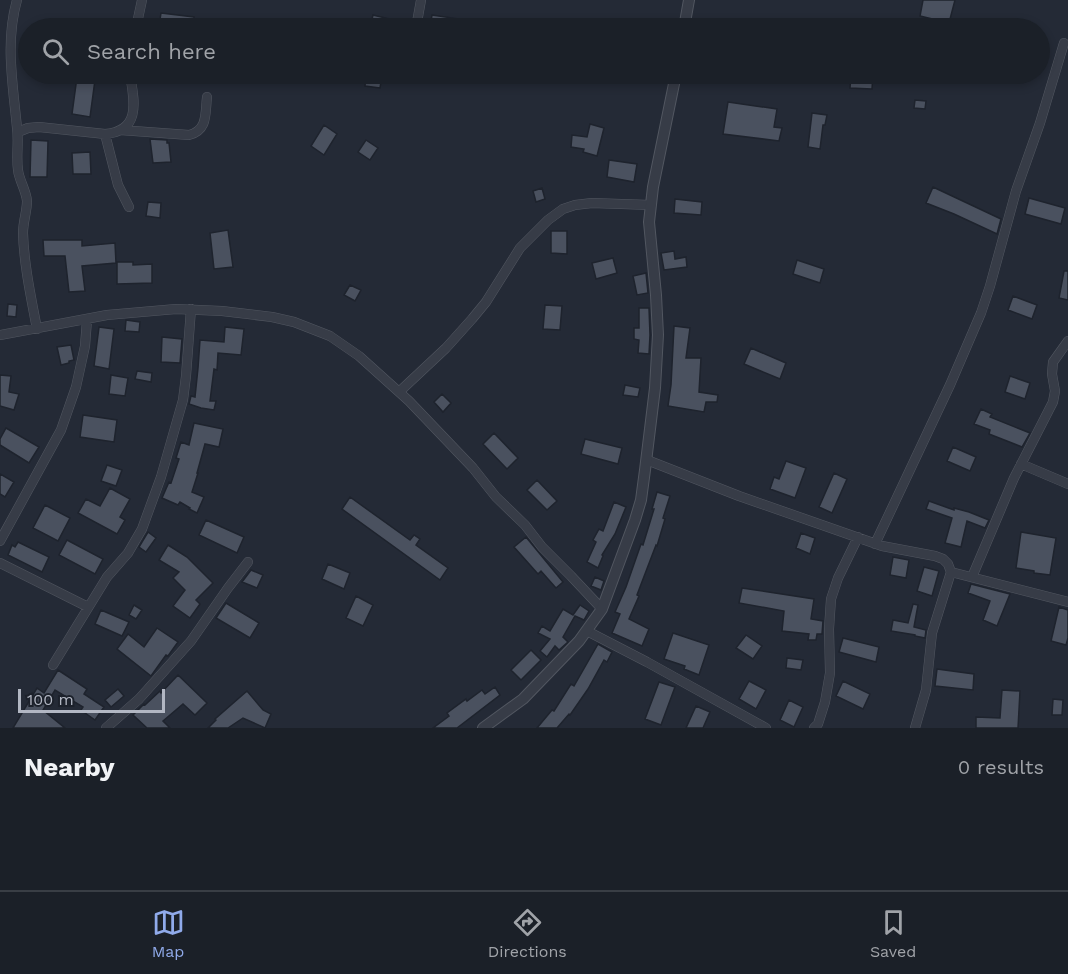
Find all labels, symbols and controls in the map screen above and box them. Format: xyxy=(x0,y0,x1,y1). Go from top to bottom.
search box xyxy=(18,18,1050,84)
icon: search xyxy=(39,35,72,68)
text: Search here xyxy=(87,39,216,64)
scale bar xyxy=(18,686,165,714)
text: 100 m xyxy=(27,690,74,709)
text: Nearby xyxy=(24,752,115,782)
text: 0 results xyxy=(958,755,1044,779)
tab: Map xyxy=(152,906,185,961)
tab: Directions xyxy=(488,906,567,961)
tab: Saved xyxy=(870,906,916,961)

